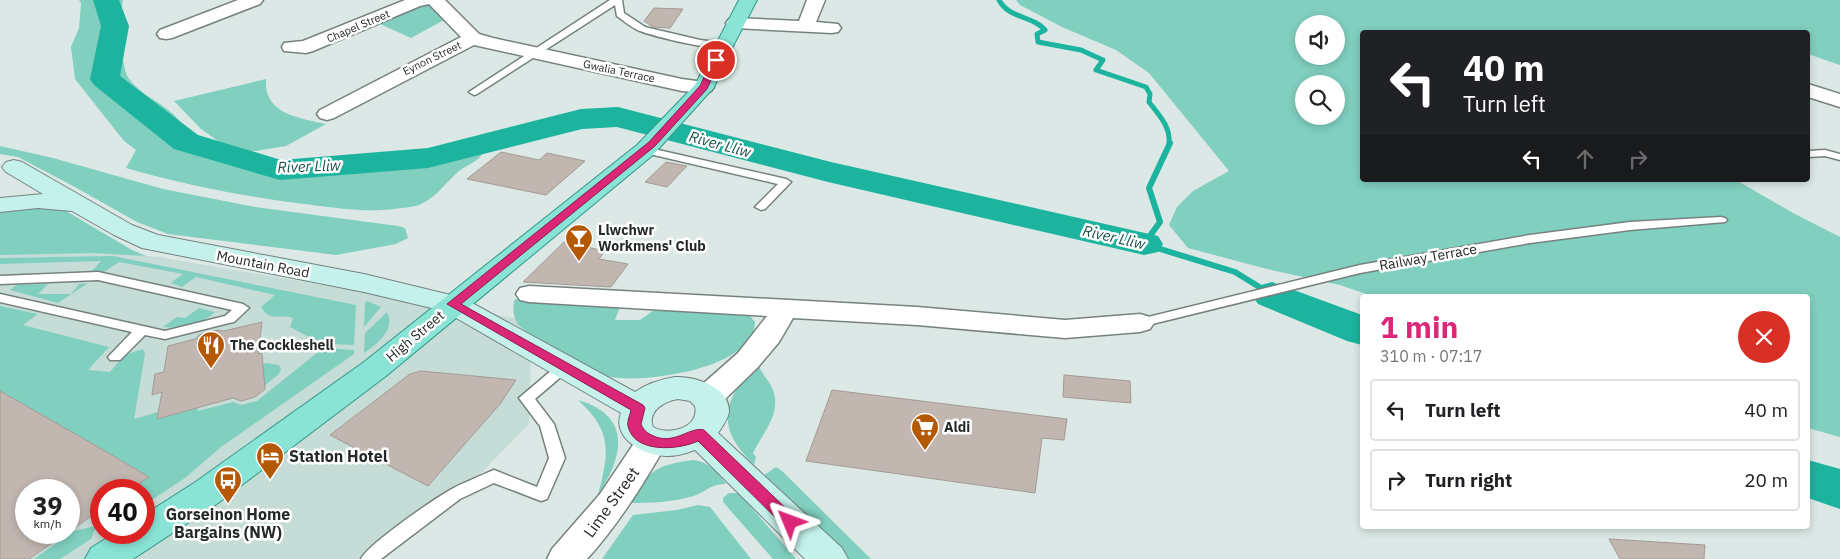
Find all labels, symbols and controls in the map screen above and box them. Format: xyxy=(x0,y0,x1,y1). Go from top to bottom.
street label: Chapel Street xyxy=(324,6,392,46)
map controls xyxy=(1295,15,1345,125)
button: sound xyxy=(1295,15,1345,65)
street label: Eynon Street xyxy=(400,38,464,78)
pin xyxy=(695,39,737,81)
text: 40 m xyxy=(1463,45,1545,91)
icon: arrive xyxy=(702,46,730,74)
icon: left xyxy=(1380,50,1445,115)
street label: Gwalia Terrace xyxy=(582,57,656,85)
button: search xyxy=(1295,75,1345,125)
text: Turn left xyxy=(1463,89,1546,118)
water label: River Lliw xyxy=(687,127,754,162)
icon: left xyxy=(1518,145,1546,173)
icon: ahead xyxy=(1571,145,1599,173)
icon: right xyxy=(1624,145,1652,173)
water label: River Lliw xyxy=(277,155,342,177)
place label: Llwchwr Workmens' Club xyxy=(598,221,706,255)
water label: River Lliw xyxy=(1081,221,1148,254)
bar icon: Llwchwr Workmens' Club xyxy=(564,223,594,262)
street label: Railway Terrace xyxy=(1378,239,1479,274)
street label: Mountain Road xyxy=(215,246,311,282)
street label: High Street xyxy=(382,306,448,366)
text: 1 min xyxy=(1380,307,1458,346)
button: close xyxy=(1738,311,1790,363)
restaurant icon: The Cockleshell xyxy=(196,330,226,369)
place label: The Cockleshell xyxy=(230,336,334,354)
text: 310 m · 07:17 xyxy=(1380,346,1482,366)
icon: left xyxy=(1382,396,1410,424)
text: Turn left xyxy=(1425,398,1501,422)
text: 40 m xyxy=(1744,398,1788,422)
supermarket icon: Aldi xyxy=(910,412,940,451)
place label: Aldi xyxy=(944,418,970,436)
hotel icon: Station Hotel xyxy=(255,441,285,480)
place label: Station Hotel xyxy=(289,446,388,466)
street label: Lime Street xyxy=(579,463,643,541)
bus stop icon: Gorseinon Home Bargains (NW) xyxy=(213,465,243,504)
icon: right xyxy=(1382,466,1410,494)
text: Turn right xyxy=(1425,468,1512,492)
text: 20 m xyxy=(1744,468,1788,492)
speed limit sign: 40 xyxy=(90,479,155,544)
text: 39 xyxy=(32,489,63,522)
position arrow xyxy=(763,495,815,547)
place label: Gorseinon Home Bargains (NW) xyxy=(166,504,290,542)
text: km/h xyxy=(33,516,62,531)

